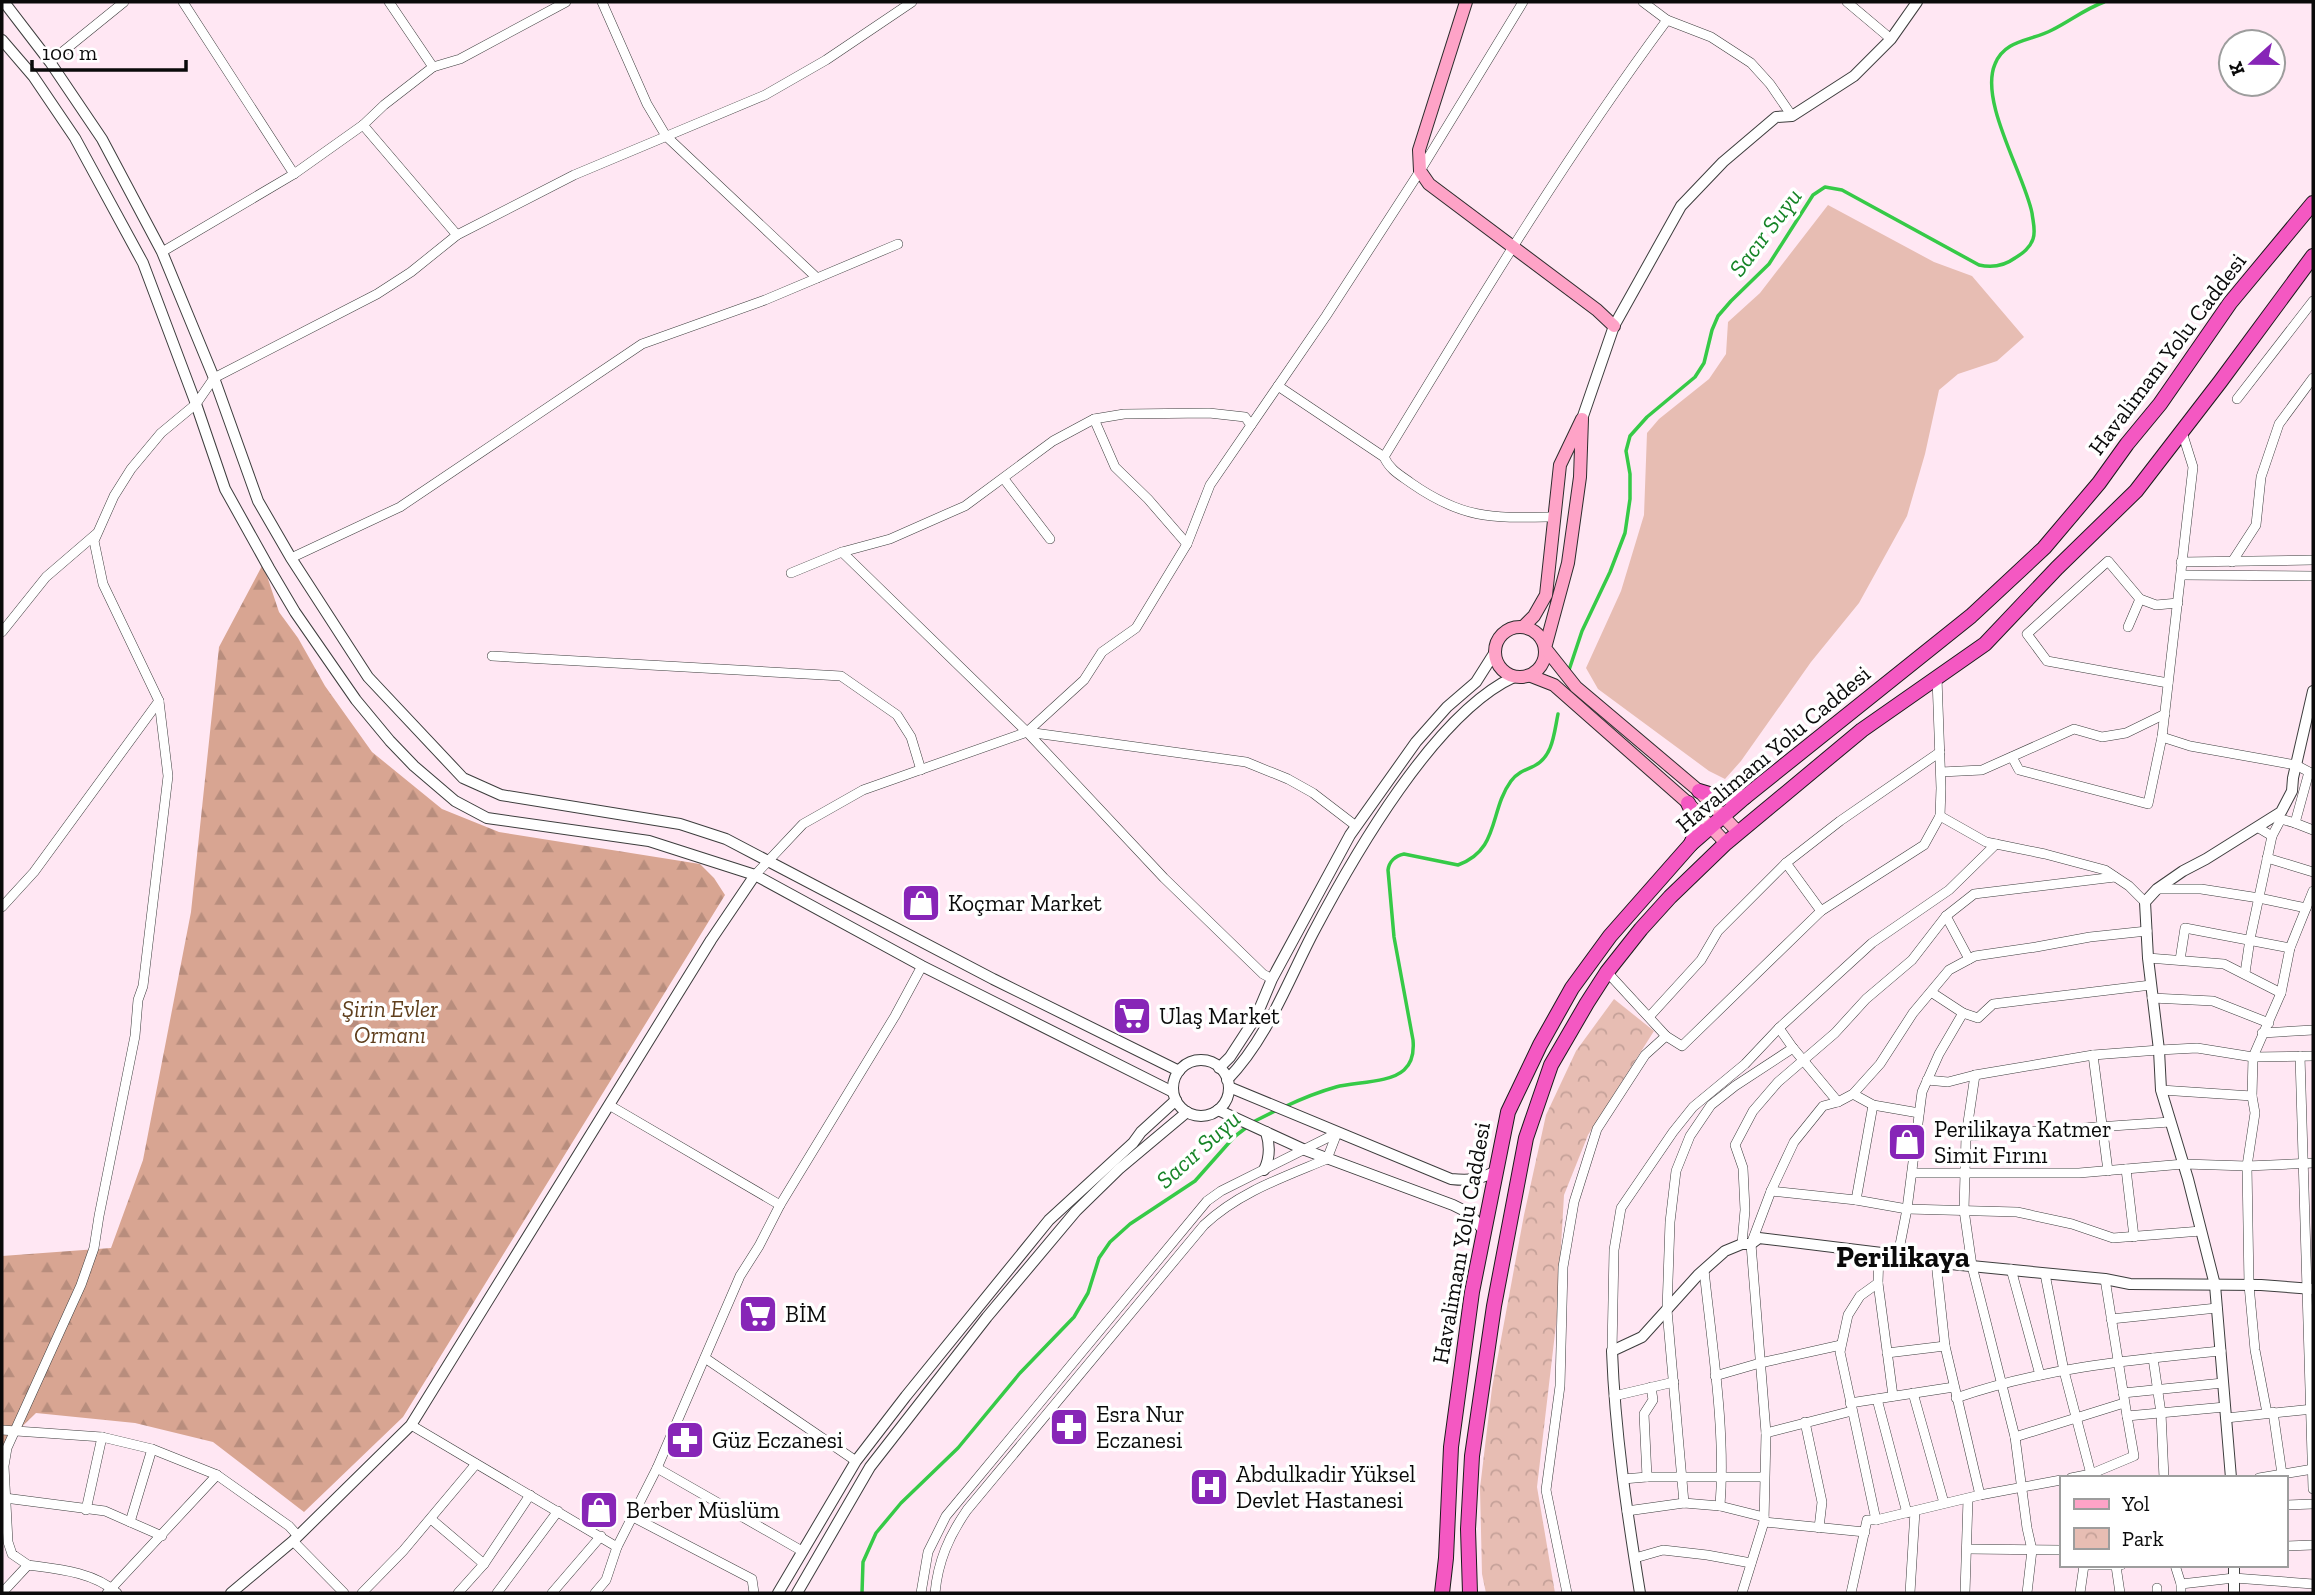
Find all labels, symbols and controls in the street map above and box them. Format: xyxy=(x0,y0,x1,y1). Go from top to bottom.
scale bar xyxy=(32,28,186,72)
north arrow xyxy=(2217,28,2287,98)
text: 100 m xyxy=(42,40,97,65)
text: K xyxy=(2223,59,2250,79)
water label: Sacır Suyu xyxy=(1722,182,1808,282)
street label: Havalimanı Yolu Caddesi xyxy=(2082,248,2252,460)
street label: Havalimanı Yolu Caddesi xyxy=(1670,660,1876,838)
shop icon: Koçmar Market xyxy=(900,882,942,924)
place label: Koçmar Market xyxy=(948,889,1102,917)
park label: Şirin Evler Ormanı xyxy=(342,995,438,1049)
supermarket icon: Ulaş Market xyxy=(1111,995,1153,1037)
place label: Ulaş Market xyxy=(1159,1002,1280,1030)
water label: Sacır Suyu xyxy=(1150,1104,1246,1194)
place label: Perilikaya Katmer Simit Fırını xyxy=(1934,1115,2112,1169)
street label: Havalimanı Yolu Caddesi xyxy=(1426,1120,1496,1366)
shop icon: Perilikaya Katmer Simit Fırını xyxy=(1886,1121,1928,1163)
district label: Perilikaya xyxy=(1836,1239,1970,1275)
supermarket icon: BİM xyxy=(737,1293,779,1335)
place label: BİM xyxy=(785,1300,827,1328)
place label: Esra Nur Eczanesi xyxy=(1096,1400,1185,1454)
pharmacy icon: Esra Nur Eczanesi xyxy=(1048,1406,1090,1448)
pharmacy icon: Güz Eczanesi xyxy=(664,1419,706,1461)
place label: Güz Eczanesi xyxy=(712,1426,843,1454)
place label: Abdulkadir Yüksel Devlet Hastanesi xyxy=(1236,1460,1416,1514)
hospital icon: Abdulkadir Yüksel Devlet Hastanesi xyxy=(1188,1466,1230,1508)
legend xyxy=(2060,1476,2287,1567)
shop icon: Berber Müslüm xyxy=(578,1489,620,1531)
text: Yol xyxy=(2121,1491,2150,1516)
place label: Berber Müslüm xyxy=(626,1496,780,1524)
text: Park xyxy=(2122,1526,2164,1551)

